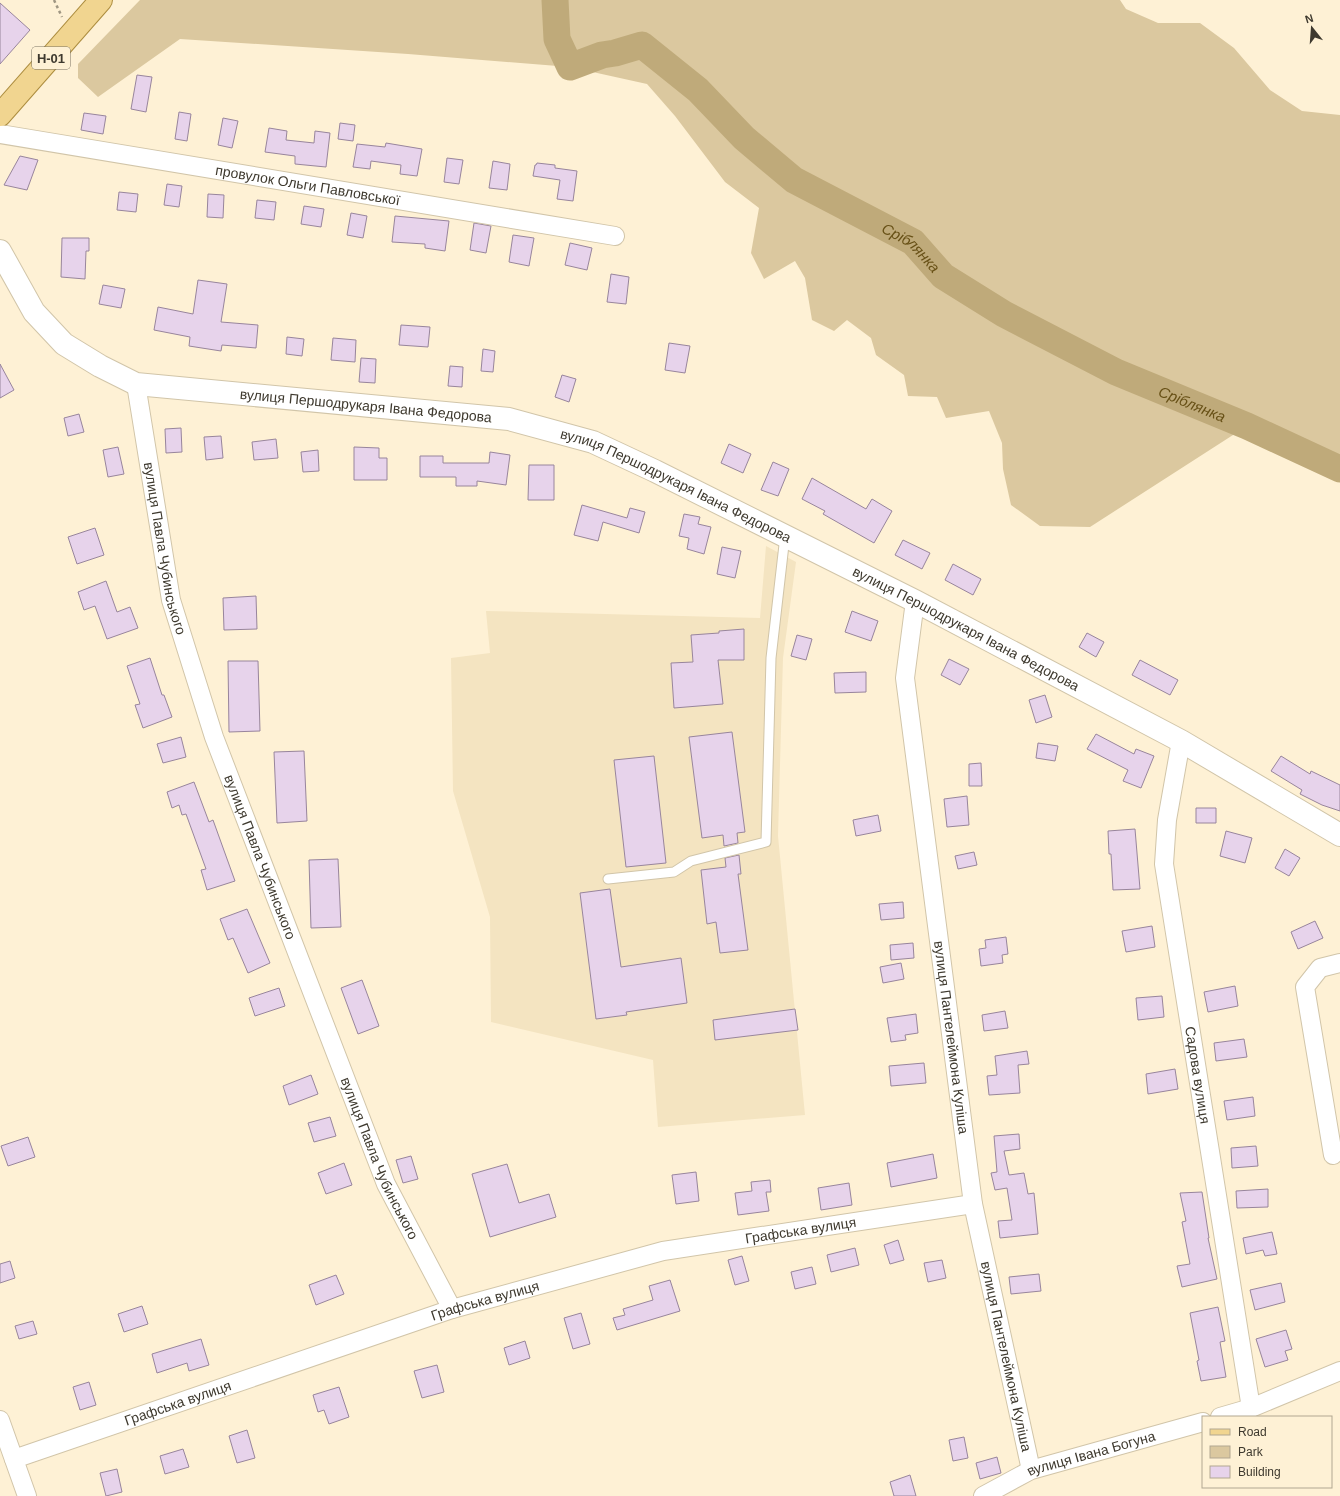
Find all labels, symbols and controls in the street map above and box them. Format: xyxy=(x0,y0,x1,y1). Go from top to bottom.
north arrow xyxy=(1292,8,1332,48)
text: N xyxy=(1304,12,1315,25)
road number: Н-01 xyxy=(32,47,70,69)
street label: провулок Ольги Павловської xyxy=(214,162,401,208)
water label: Сріблянка xyxy=(879,219,944,276)
water label: Сріблянка xyxy=(1156,382,1228,425)
street label: вулиця Першодрукаря Івана Федорова xyxy=(239,386,493,425)
street label: вулиця Першодрукаря Івана Федорова xyxy=(559,425,794,546)
street label: вулиця Павла Чубинського xyxy=(141,461,189,637)
street label: вулиця Першодрукаря Івана Федорова xyxy=(850,563,1082,694)
street label: вулиця Павла Чубинського xyxy=(221,772,299,942)
street label: вулиця Пантелеймона Куліша xyxy=(931,940,972,1135)
street label: Садова вулиця xyxy=(1182,1025,1213,1125)
street label: вулиця Павла Чубинського xyxy=(338,1075,422,1242)
street label: Графська вулиця xyxy=(744,1214,857,1246)
street label: вулиця Пантелеймона Куліша xyxy=(978,1260,1035,1453)
street label: Графська вулиця xyxy=(429,1277,541,1324)
street label: Графська вулиця xyxy=(122,1377,233,1429)
legend xyxy=(1202,1416,1332,1488)
text: Road xyxy=(1238,1425,1267,1439)
street label: вулиця Івана Богуна xyxy=(1024,1428,1157,1479)
text: Park xyxy=(1238,1445,1264,1459)
text: Building xyxy=(1238,1465,1281,1479)

